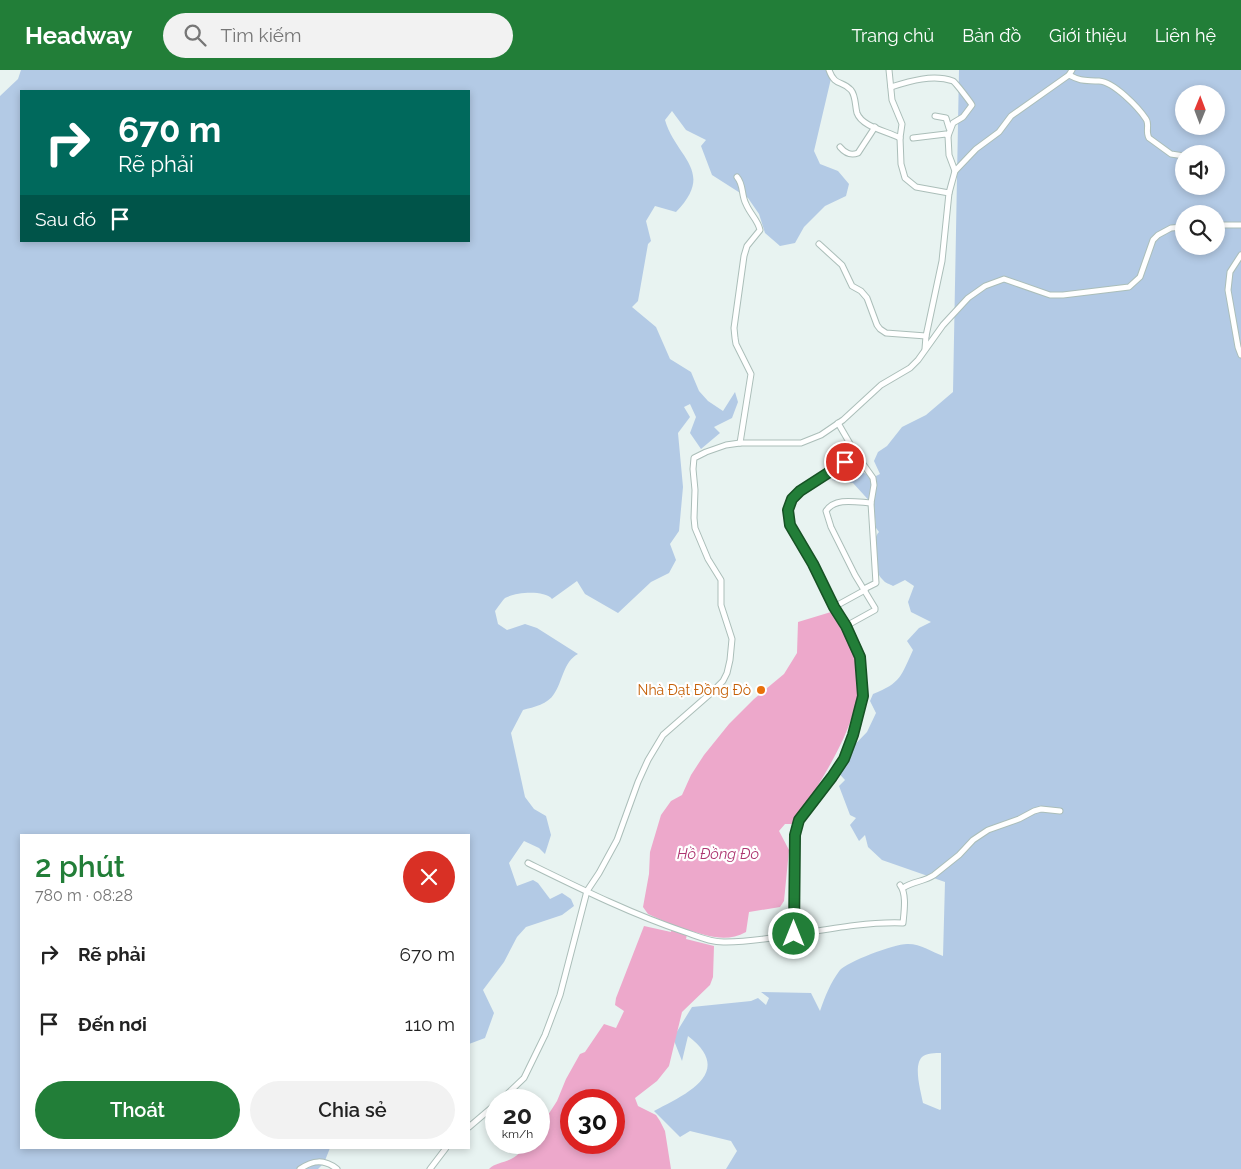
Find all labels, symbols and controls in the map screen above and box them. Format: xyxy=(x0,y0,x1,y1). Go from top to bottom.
search box xyxy=(163,13,513,58)
text: Headway xyxy=(25,21,133,50)
icon: search xyxy=(181,21,209,49)
text: Tìm kiếm xyxy=(221,24,301,46)
text: Trang chủ xyxy=(852,25,934,46)
text: Bản đồ xyxy=(962,25,1021,46)
text: Giới thiệu xyxy=(1049,25,1127,46)
text: Liên hệ xyxy=(1155,25,1216,46)
north arrow xyxy=(1175,85,1225,135)
map controls xyxy=(1175,85,1225,255)
text: 670 m xyxy=(118,109,221,150)
icon: right xyxy=(35,110,100,175)
button: sound xyxy=(1175,145,1225,195)
text: Rẽ phải xyxy=(118,151,194,177)
icon: arrive xyxy=(106,205,134,233)
button: search xyxy=(1175,205,1225,255)
text: Sau đó xyxy=(35,208,96,230)
pin xyxy=(824,441,866,483)
icon: arrive xyxy=(831,448,859,476)
place label: Nhà Đạt Đồng Đò xyxy=(638,682,751,698)
marker: Nhà Đạt Đồng Đò xyxy=(755,684,767,696)
water label: Hồ Đồng Đò xyxy=(677,845,759,863)
text: 2 phút xyxy=(35,849,125,884)
button: close xyxy=(403,851,455,903)
text: 780 m · 08:28 xyxy=(35,886,133,905)
position arrow xyxy=(767,907,819,959)
icon: right xyxy=(35,940,63,968)
text: Rẽ phải xyxy=(78,943,146,965)
text: 670 m xyxy=(400,943,455,965)
icon: arrive xyxy=(35,1010,63,1038)
text: Đến nơi xyxy=(78,1013,147,1035)
text: 110 m xyxy=(405,1013,455,1035)
button: Thoát xyxy=(35,1081,240,1139)
button: Chia sẻ xyxy=(250,1081,455,1139)
speed limit sign: 30 xyxy=(560,1089,625,1154)
text: 20 xyxy=(503,1100,532,1130)
text: km/h xyxy=(502,1127,533,1141)

